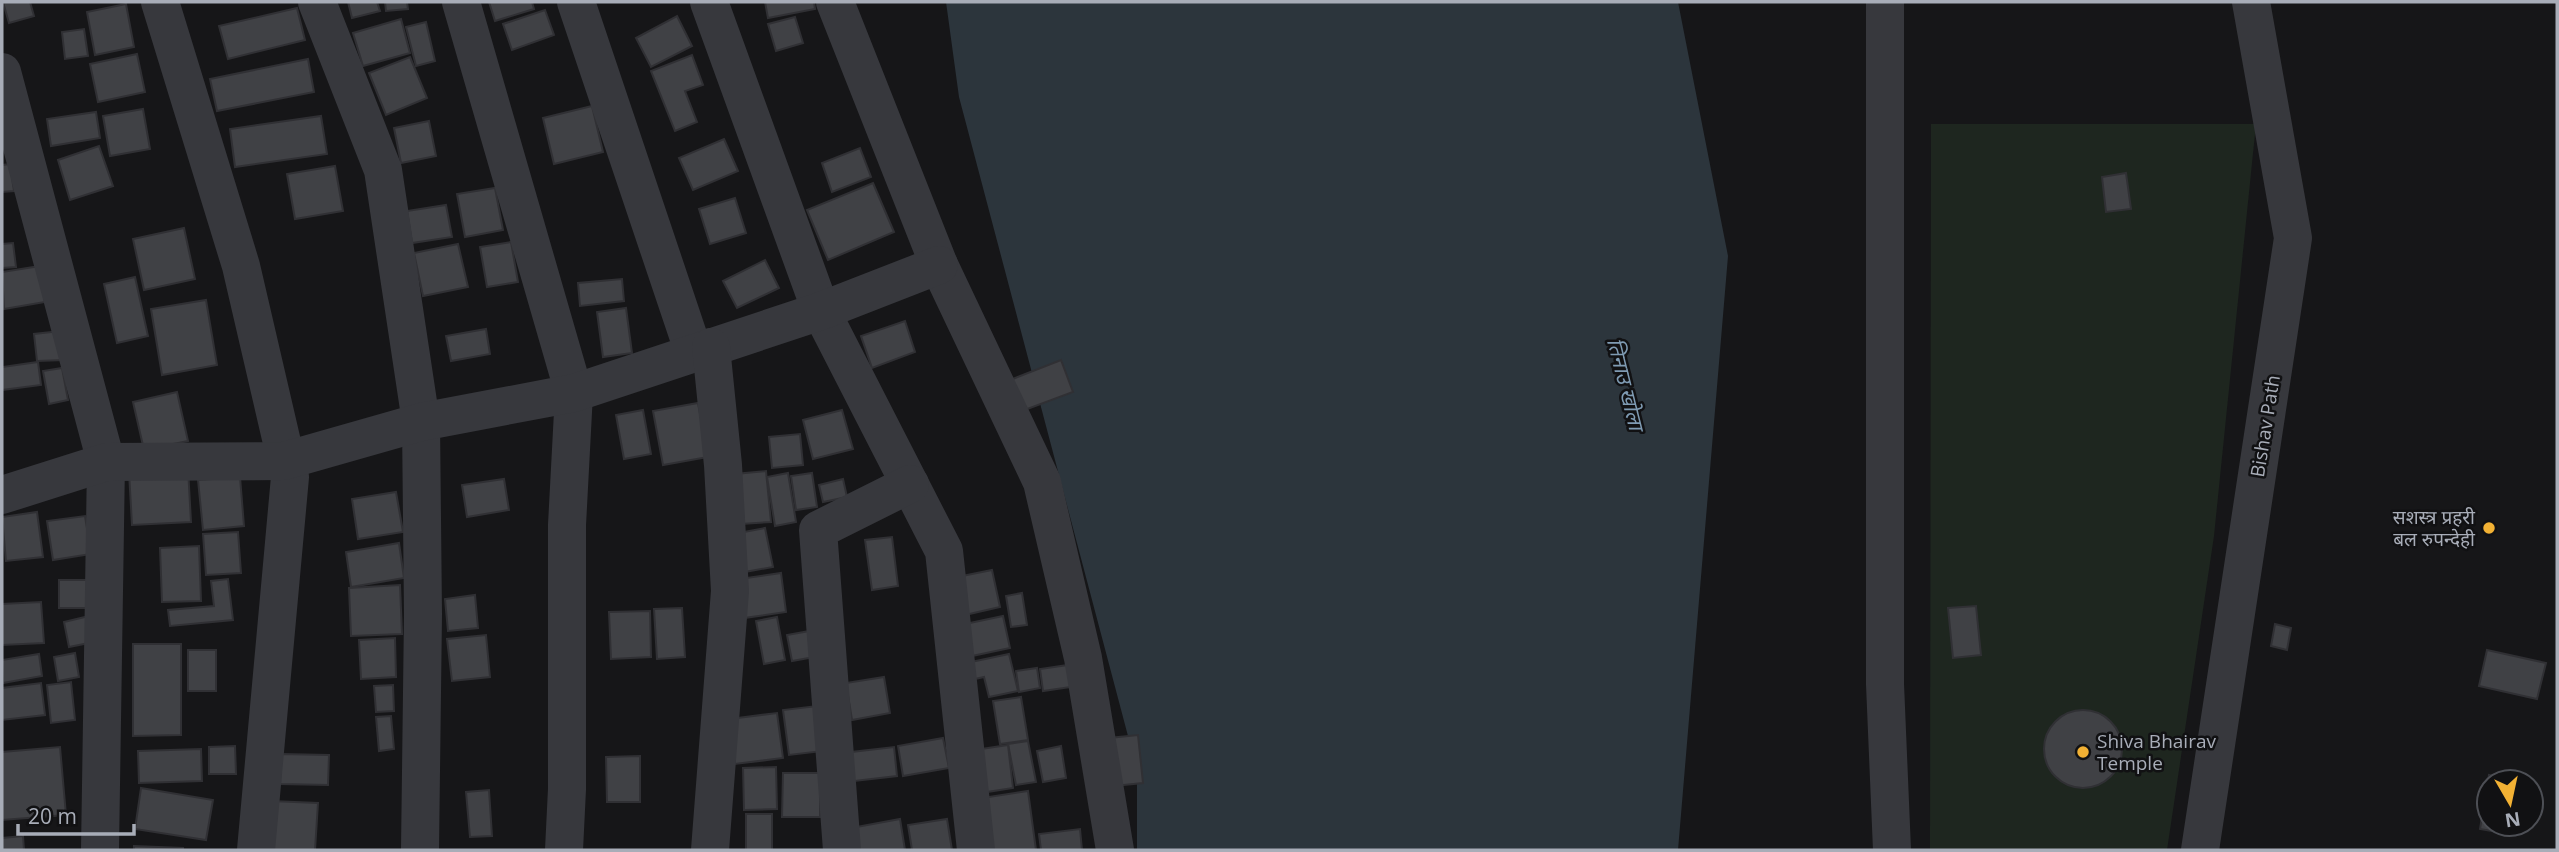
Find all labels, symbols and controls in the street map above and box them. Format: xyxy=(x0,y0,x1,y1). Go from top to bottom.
water label: तिनाउ खोला xyxy=(1601,335,1652,436)
street label: Bishav Path xyxy=(2244,373,2286,479)
place label: सशस्त्र प्रहरी बल रुपन्देही xyxy=(2393,504,2476,552)
marker: सशस्त्र प्रहरी बल रुपन्देही xyxy=(2481,520,2497,536)
place label: Shiva Bhairav Temple xyxy=(2097,728,2216,776)
marker: Shiva Bhairav Temple xyxy=(2075,744,2091,760)
north arrow xyxy=(2475,768,2545,838)
scale bar xyxy=(18,792,133,836)
text: 20 m xyxy=(28,802,77,830)
text: N xyxy=(2503,806,2522,834)

